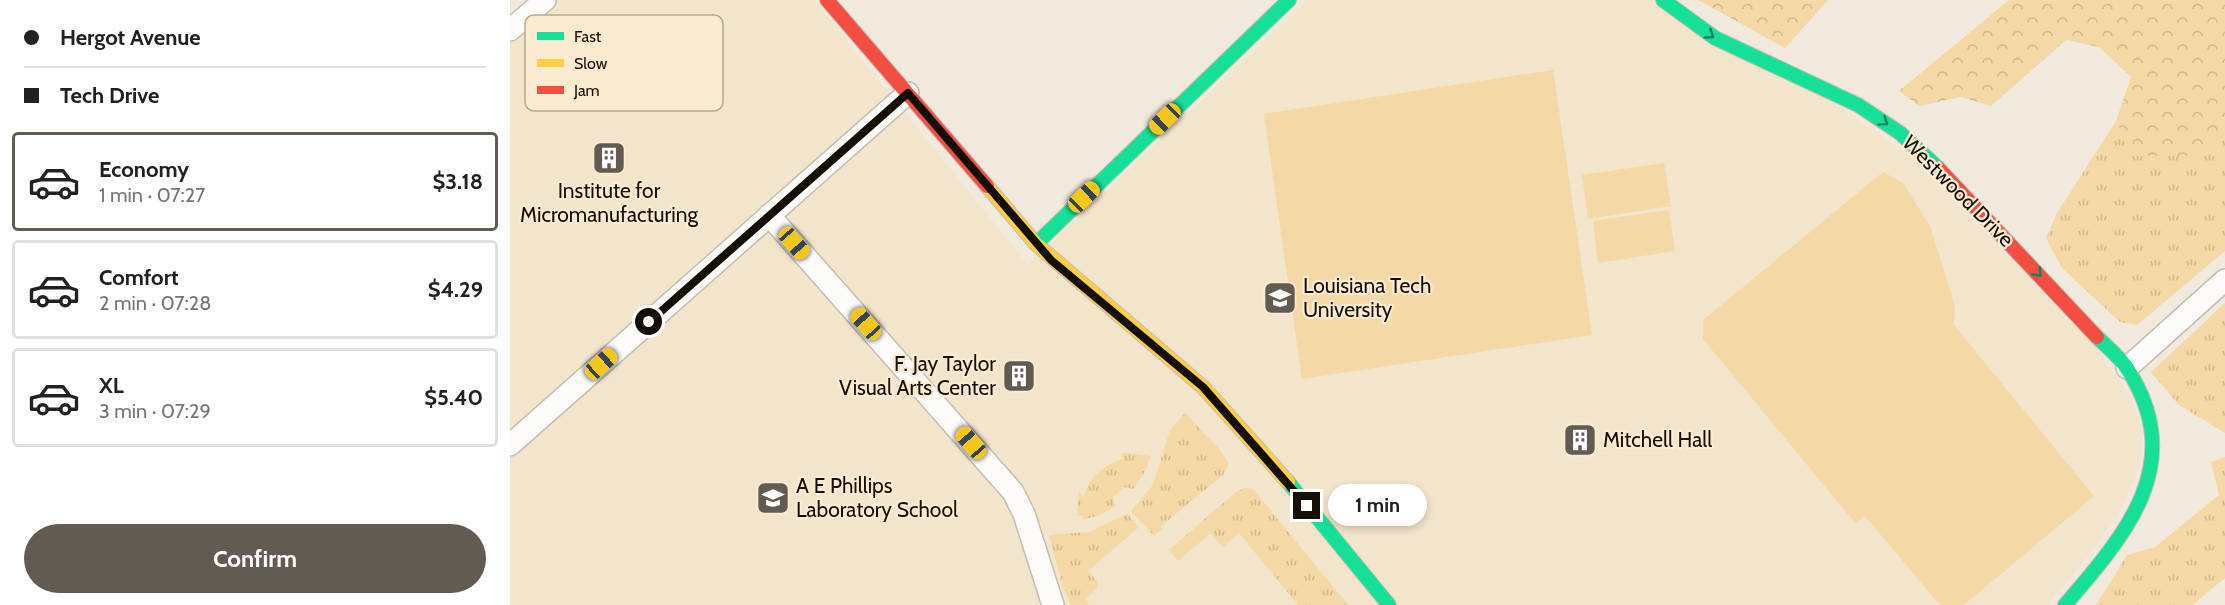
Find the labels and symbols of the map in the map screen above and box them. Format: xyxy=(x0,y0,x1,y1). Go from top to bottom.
legend xyxy=(525,15,723,111)
text: Fast xyxy=(574,27,602,46)
one-way arrow xyxy=(1703,28,1714,39)
text: Slow xyxy=(574,54,608,73)
text: Jam xyxy=(573,81,600,100)
car xyxy=(1146,100,1184,138)
one-way arrow xyxy=(1878,115,1889,126)
street label: Westwood Drive xyxy=(1897,130,2019,252)
building icon: Institute for Micromanufacturing xyxy=(591,140,627,176)
place label: Institute for Micromanufacturing xyxy=(520,178,698,227)
car xyxy=(1065,178,1103,216)
car xyxy=(775,224,813,262)
one-way arrow xyxy=(2030,266,2041,277)
place label: Louisiana Tech University xyxy=(1303,273,1431,322)
school or university icon: Louisiana Tech University xyxy=(1262,280,1298,316)
car xyxy=(847,305,885,343)
route start xyxy=(635,308,662,335)
car xyxy=(582,345,620,383)
place label: F. Jay Taylor Visual Arts Center xyxy=(839,351,996,400)
building icon: F. Jay Taylor Visual Arts Center xyxy=(1001,358,1037,394)
building icon: Mitchell Hall xyxy=(1562,422,1598,458)
car xyxy=(952,424,990,462)
place label: Mitchell Hall xyxy=(1603,427,1712,452)
place label: A E Phillips Laboratory School xyxy=(796,473,958,522)
school or university icon: A E Phillips Laboratory School xyxy=(755,480,791,516)
callout: 1 min xyxy=(1328,485,1427,527)
route end xyxy=(1293,492,1320,519)

